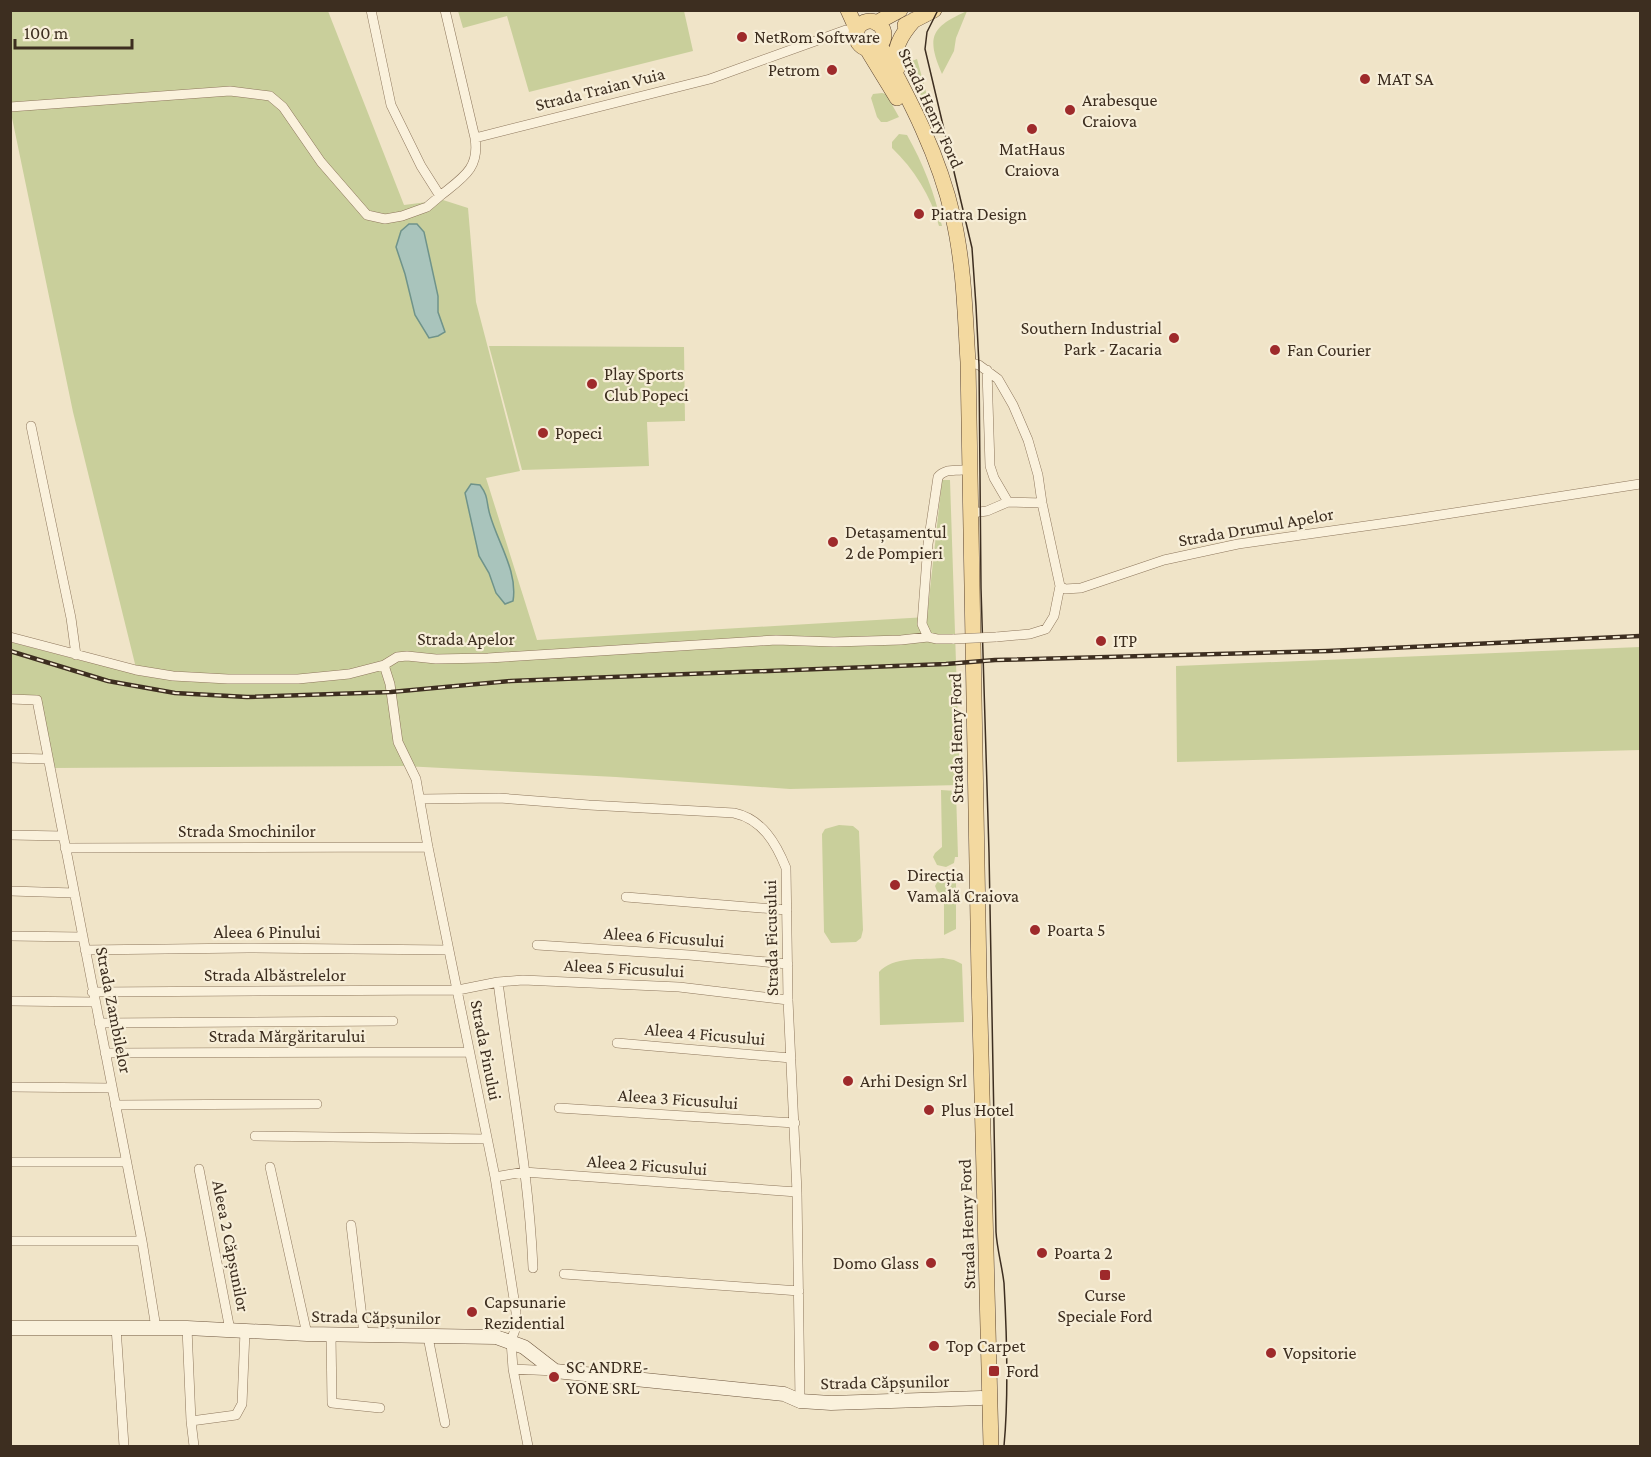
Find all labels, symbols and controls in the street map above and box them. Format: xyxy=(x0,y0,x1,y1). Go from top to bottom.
scale bar xyxy=(15,12,132,50)
text: 100 m xyxy=(24,23,69,43)
place label: NetRom Software xyxy=(754,27,880,47)
marker: NetRom Software xyxy=(735,30,749,44)
street label: Strada Henry Ford xyxy=(894,45,968,172)
place label: Petrom xyxy=(768,60,821,80)
street label: Strada Traian Vuia xyxy=(533,63,667,115)
marker: Petrom xyxy=(825,63,839,77)
place label: MAT SA xyxy=(1377,69,1434,89)
marker: MAT SA xyxy=(1358,72,1372,86)
place label: Arabesque Craiova xyxy=(1082,90,1158,131)
marker: Arabesque Craiova xyxy=(1063,103,1077,117)
marker: MatHaus Craiova xyxy=(1025,122,1039,136)
place label: MatHaus Craiova xyxy=(999,139,1065,180)
place label: Piatra Design xyxy=(931,204,1027,224)
marker: Piatra Design xyxy=(912,207,926,221)
place label: Southern Industrial Park - Zacaria xyxy=(1021,318,1162,359)
marker: Southern Industrial Park - Zacaria xyxy=(1167,331,1181,345)
place label: Fan Courier xyxy=(1287,340,1372,360)
marker: Fan Courier xyxy=(1268,343,1282,357)
place label: Play Sports Club Popeci xyxy=(604,364,689,405)
marker: Play Sports Club Popeci xyxy=(585,377,599,391)
place label: Popeci xyxy=(555,423,602,443)
marker: Popeci xyxy=(536,426,550,440)
street label: Strada Drumul Apelor xyxy=(1177,503,1336,551)
place label: Detașamentul 2 de Pompieri xyxy=(845,522,947,563)
marker: Detașamentul 2 de Pompieri xyxy=(826,535,840,549)
street label: Strada Apelor xyxy=(417,629,515,649)
place label: ITP xyxy=(1113,631,1137,651)
marker: ITP xyxy=(1094,634,1108,648)
street label: Strada Henry Ford xyxy=(945,672,967,803)
street label: Strada Smochinilor xyxy=(178,821,317,841)
place label: Direcția Vamală Craiova xyxy=(907,865,1019,906)
marker: Direcția Vamală Craiova xyxy=(888,878,902,892)
street label: Strada Ficusului xyxy=(760,880,782,996)
place label: Poarta 5 xyxy=(1047,920,1105,940)
street label: Aleea 6 Pinului xyxy=(214,922,321,942)
street label: Aleea 6 Ficusului xyxy=(603,923,725,951)
marker: Poarta 5 xyxy=(1028,923,1042,937)
street label: Strada Zambilelor xyxy=(92,945,136,1076)
street label: Aleea 5 Ficusului xyxy=(563,955,685,981)
street label: Strada Albăstrelelor xyxy=(204,965,347,985)
street label: Strada Pinului xyxy=(466,998,506,1102)
street label: Aleea 4 Ficusului xyxy=(644,1019,766,1049)
street label: Strada Mărgăritarului xyxy=(209,1026,366,1046)
place label: Arhi Design Srl xyxy=(860,1071,967,1091)
marker: Arhi Design Srl xyxy=(841,1074,855,1088)
street label: Aleea 3 Ficusului xyxy=(617,1085,739,1113)
place label: Plus Hotel xyxy=(941,1100,1014,1120)
marker: Plus Hotel xyxy=(922,1103,936,1117)
street label: Aleea 2 Ficusului xyxy=(586,1151,708,1179)
street label: Strada Henry Ford xyxy=(955,1158,979,1289)
street label: Aleea 2 Căpșunilor xyxy=(206,1178,254,1315)
place label: Poarta 2 xyxy=(1054,1243,1113,1263)
marker: Poarta 2 xyxy=(1035,1246,1049,1260)
place label: Domo Glass xyxy=(833,1253,919,1273)
marker: Domo Glass xyxy=(924,1256,938,1270)
marker: Curse Speciale Ford xyxy=(1098,1268,1112,1282)
place label: Curse Speciale Ford xyxy=(1057,1285,1153,1326)
place label: Capsunarie Rezidential xyxy=(484,1292,566,1333)
marker: Capsunarie Rezidential xyxy=(465,1305,479,1319)
street label: Strada Căpșunilor xyxy=(311,1306,441,1330)
place label: Top Carpet xyxy=(946,1336,1026,1356)
marker: Top Carpet xyxy=(927,1339,941,1353)
place label: Vopsitorie xyxy=(1283,1343,1357,1363)
marker: Vopsitorie xyxy=(1264,1346,1278,1360)
place label: SC ANDRE- YONE SRL xyxy=(566,1357,649,1398)
place label: Ford xyxy=(1006,1361,1039,1381)
marker: Ford xyxy=(987,1364,1001,1378)
marker: SC ANDRE- YONE SRL xyxy=(547,1370,561,1384)
street label: Strada Căpșunilor xyxy=(820,1371,950,1395)

